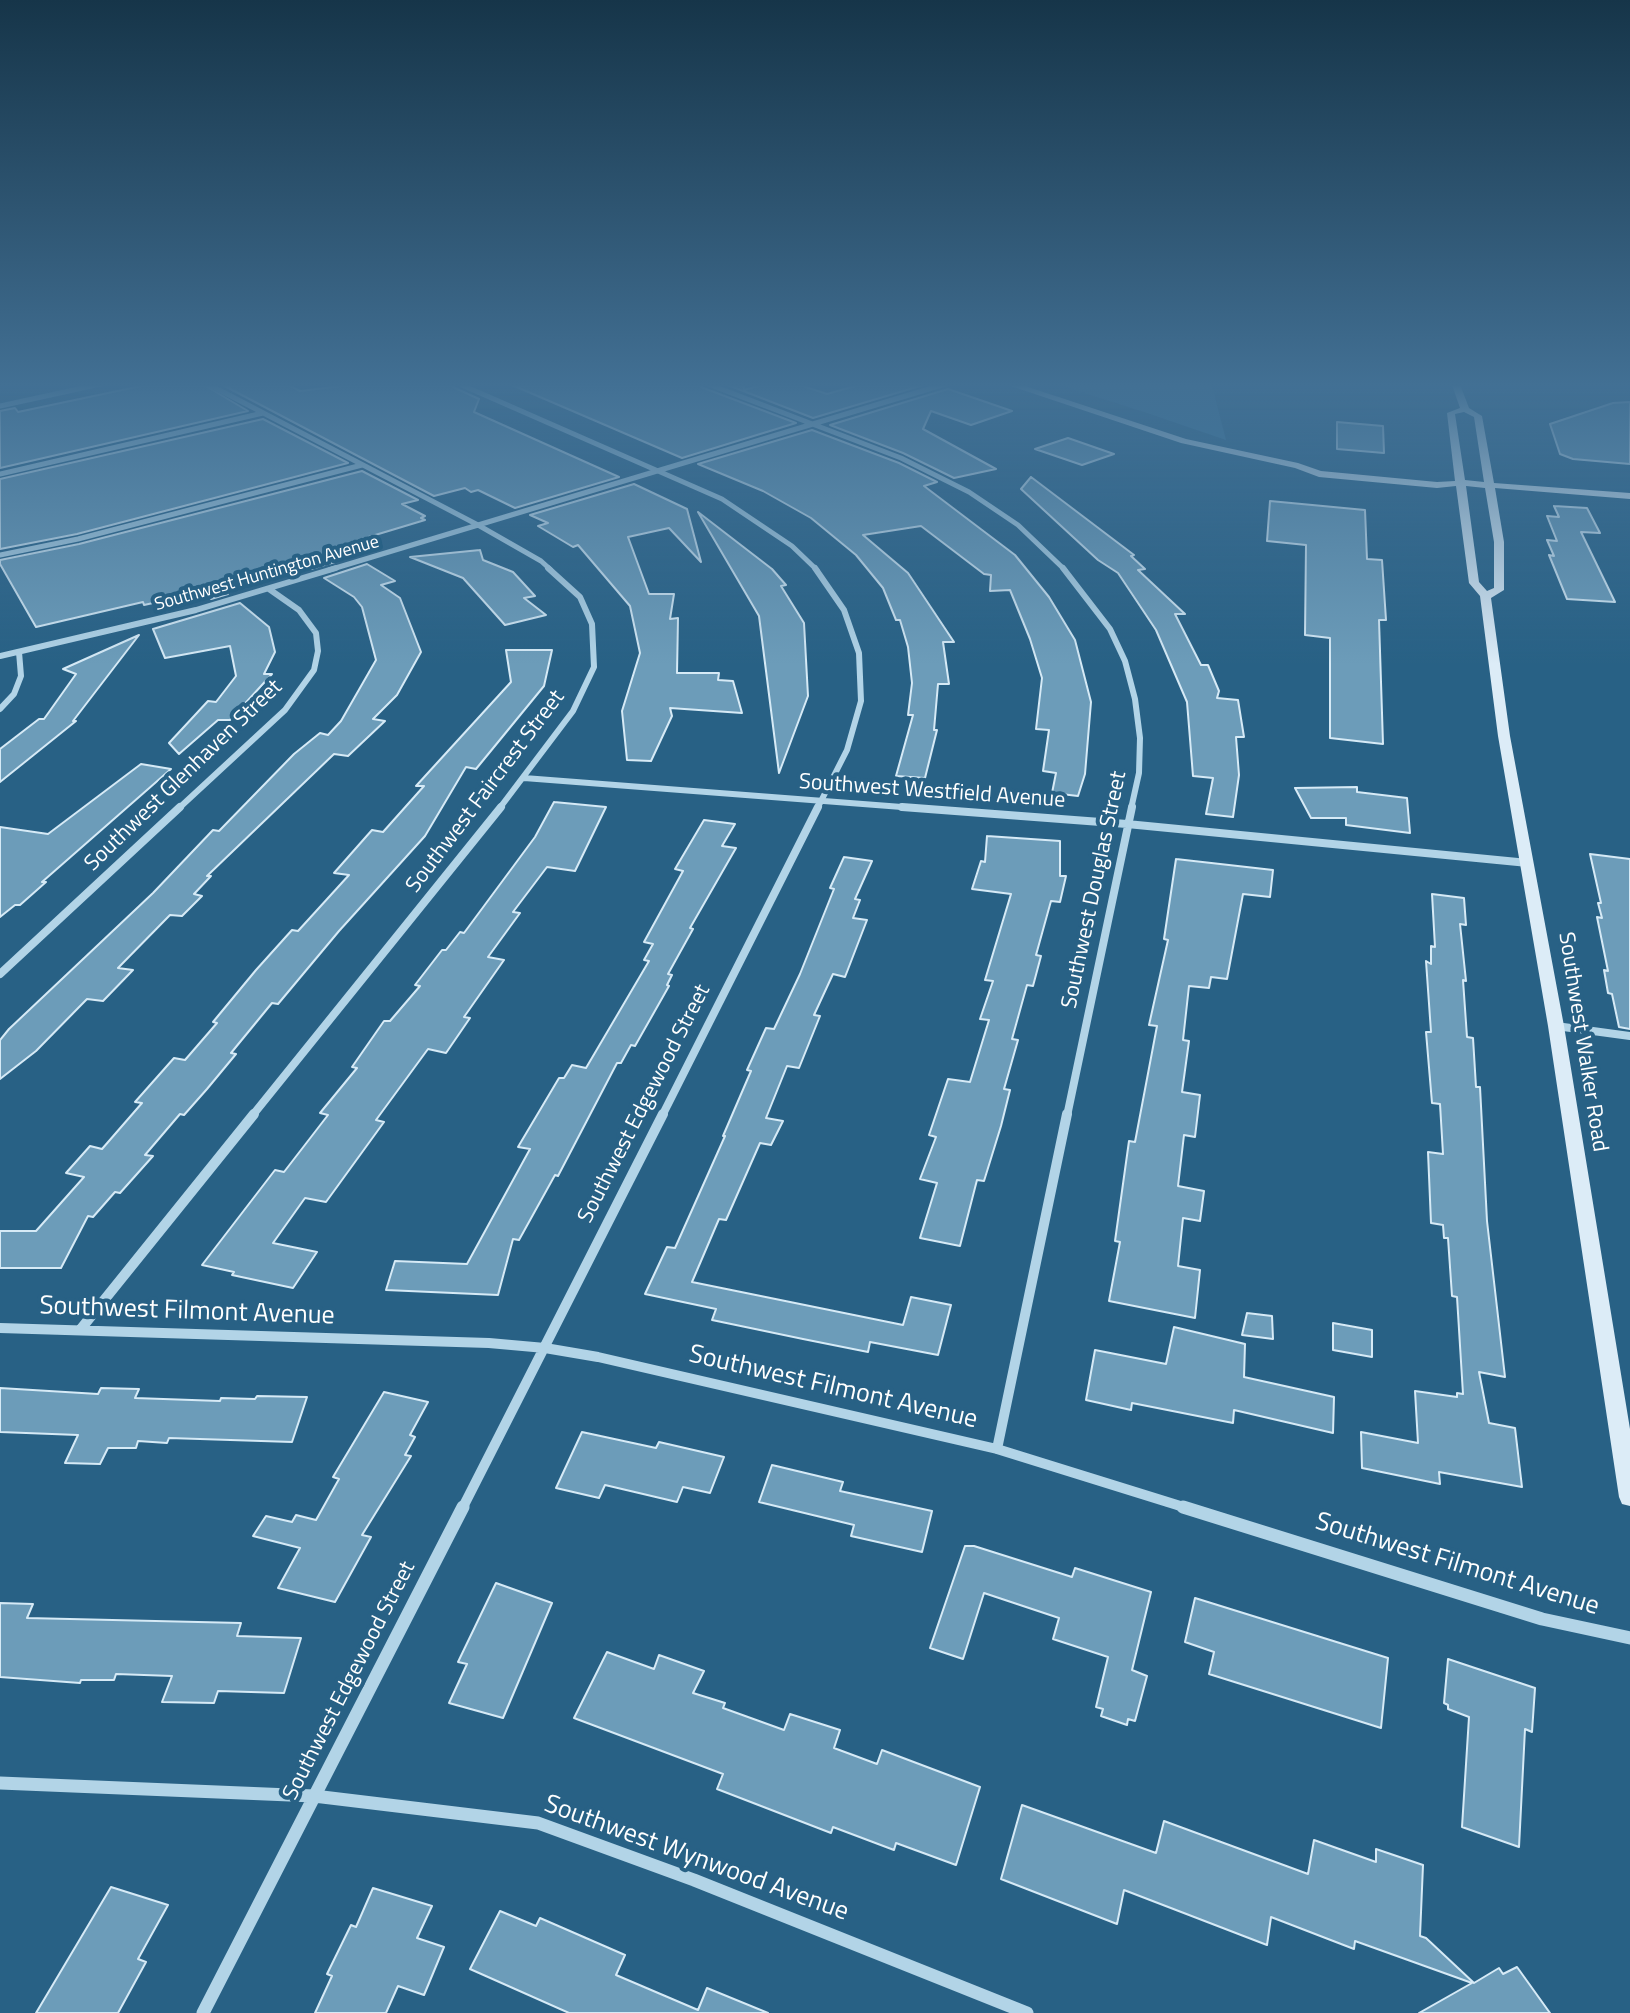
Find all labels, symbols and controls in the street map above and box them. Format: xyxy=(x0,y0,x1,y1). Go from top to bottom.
street label: Southwest Huntington Avenue xyxy=(152,532,382,616)
street label: Southwest Glenhaven Street xyxy=(80,675,288,877)
street label: Southwest Faircrest Street xyxy=(401,685,571,899)
street label: Southwest Douglas Street xyxy=(1057,769,1133,1011)
street label: Southwest Westfield Avenue xyxy=(798,770,1066,814)
street label: Southwest Walker Road xyxy=(1552,930,1612,1154)
street label: Southwest Edgewood Street xyxy=(573,980,717,1228)
street label: Southwest Filmont Avenue xyxy=(39,1291,335,1333)
street label: Southwest Filmont Avenue xyxy=(686,1340,980,1436)
street label: Southwest Filmont Avenue xyxy=(1311,1507,1603,1623)
street label: Southwest Edgewood Street xyxy=(278,1557,422,1805)
street label: Southwest Wynwood Avenue xyxy=(540,1789,852,1929)

